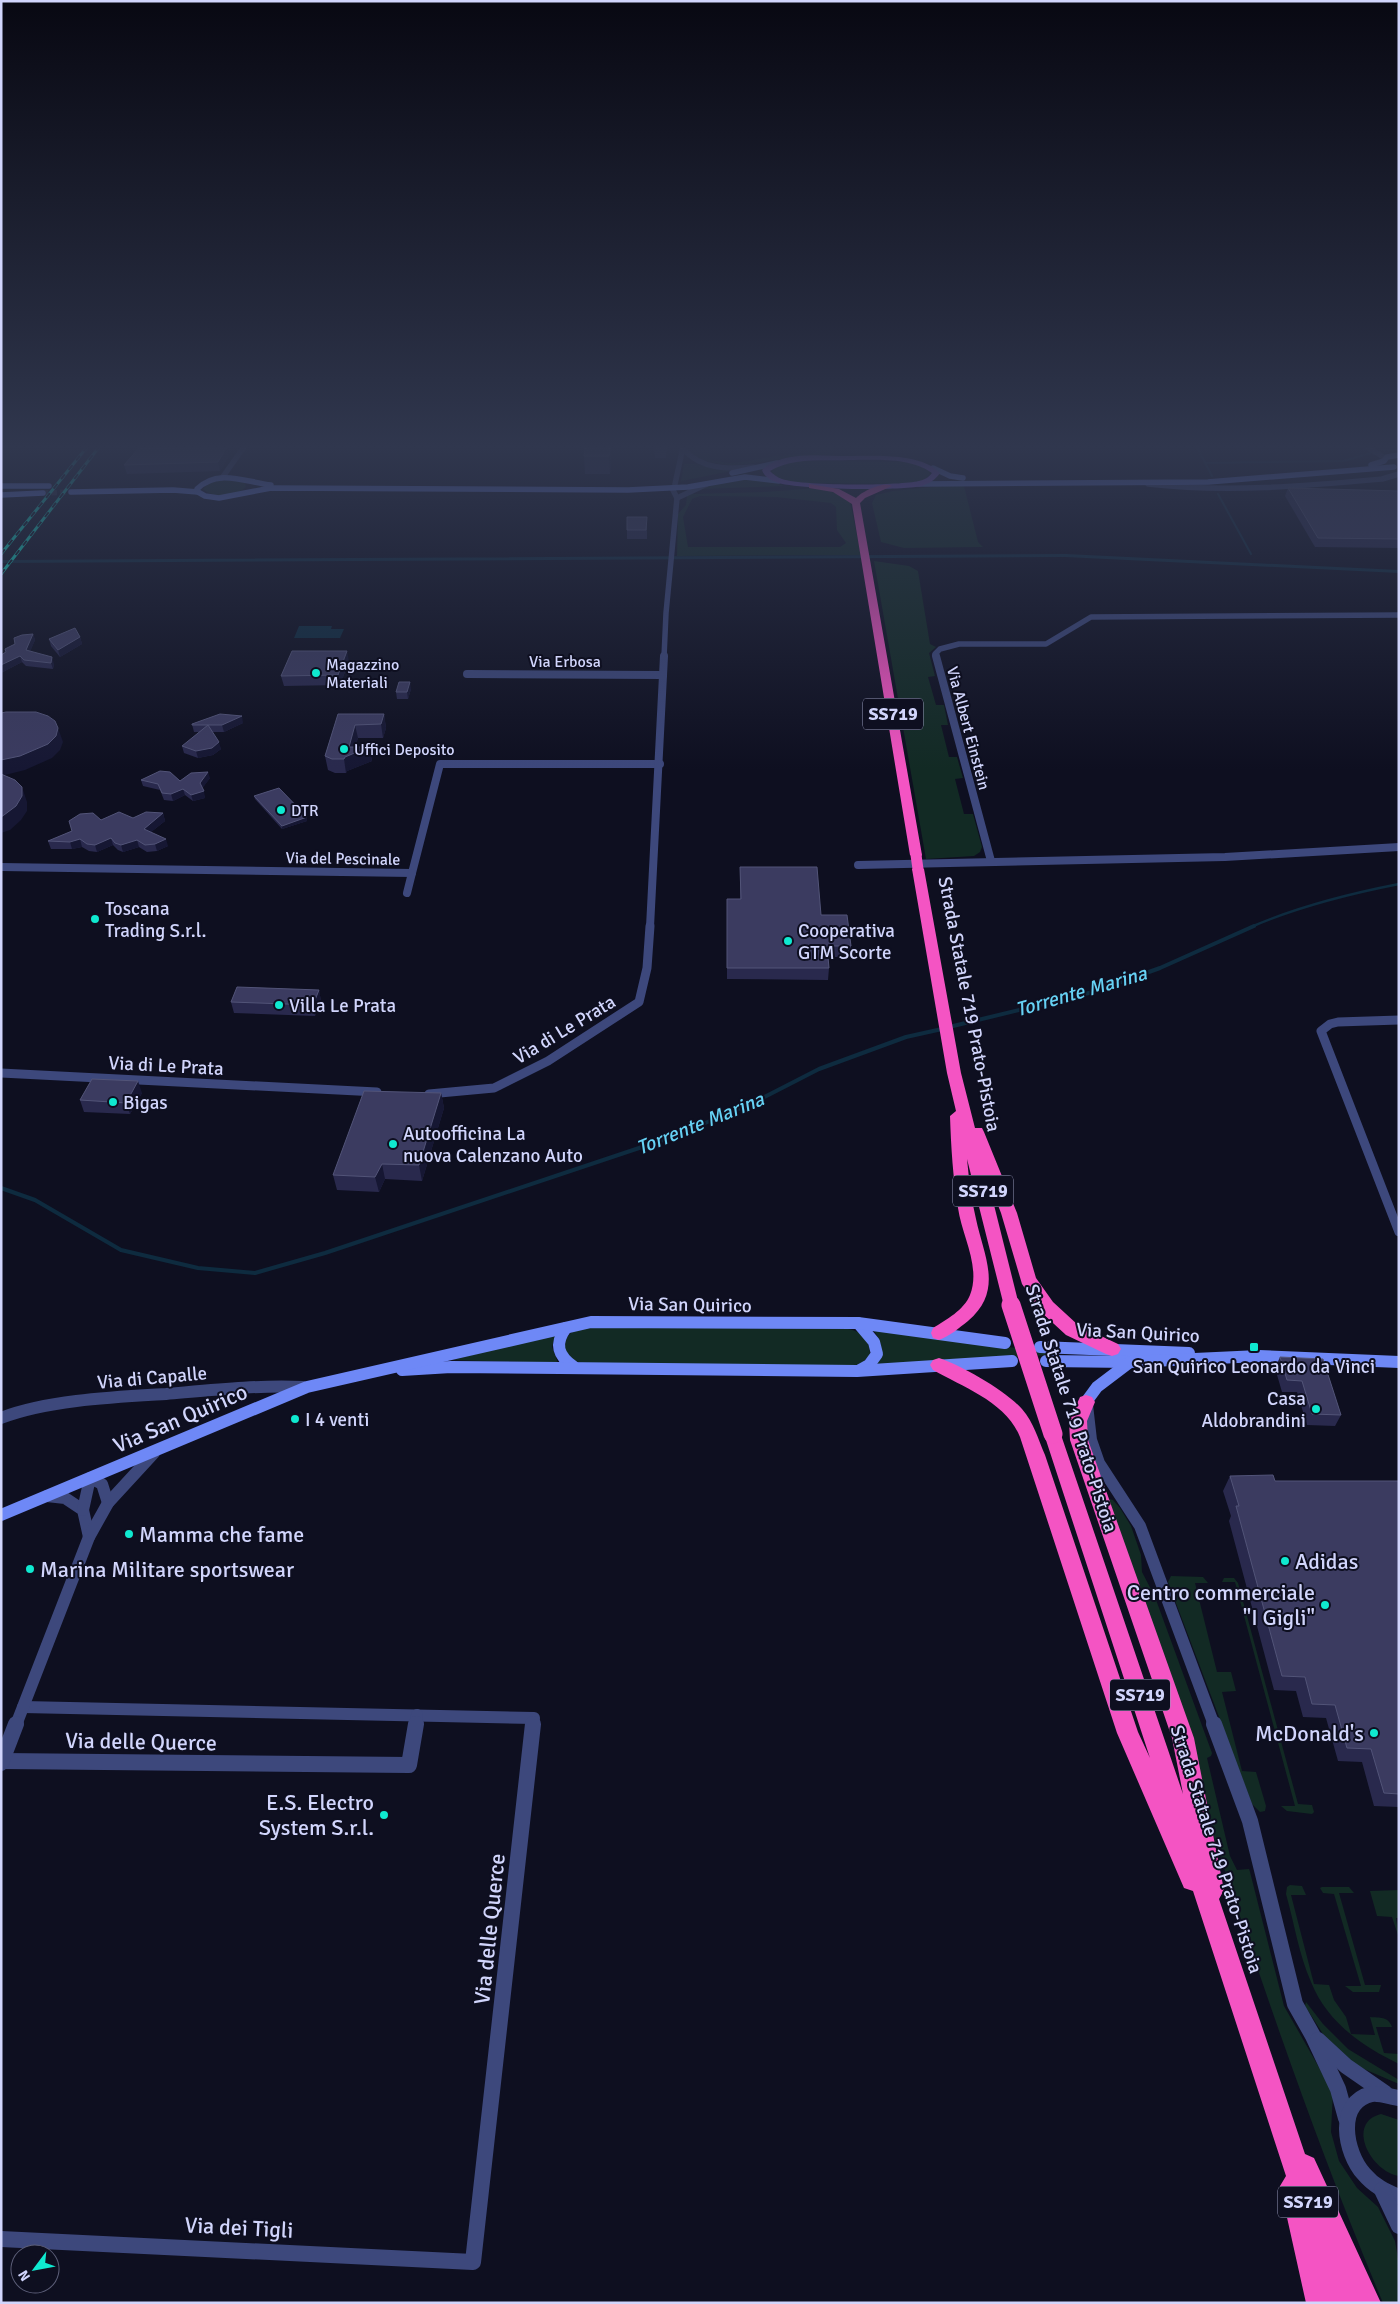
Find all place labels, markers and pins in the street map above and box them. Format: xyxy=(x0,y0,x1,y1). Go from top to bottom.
place label: Magazzino Materiali xyxy=(326,655,399,693)
marker: Magazzino Materiali xyxy=(310,667,322,679)
place label: Uffici Deposito xyxy=(354,740,455,760)
marker: Uffici Deposito xyxy=(338,743,350,755)
place label: DTR xyxy=(291,801,319,821)
marker: DTR xyxy=(275,804,287,816)
place label: Toscana Trading S.r.l. xyxy=(105,897,206,943)
marker: Toscana Trading S.r.l. xyxy=(89,913,101,925)
place label: Cooperativa GTM Scorte xyxy=(798,919,895,965)
marker: Cooperativa GTM Scorte xyxy=(782,935,794,947)
place label: Villa Le Prata xyxy=(289,994,396,1018)
marker: Villa Le Prata xyxy=(273,999,285,1011)
place label: Bigas xyxy=(123,1091,168,1115)
marker: Bigas xyxy=(107,1096,119,1108)
place label: Autoofficina La nuova Calenzano Auto xyxy=(403,1122,583,1168)
marker: Autoofficina La nuova Calenzano Auto xyxy=(387,1138,399,1150)
marker: San Quirico Leonardo da Vinci xyxy=(1248,1341,1260,1353)
place label: San Quirico Leonardo da Vinci xyxy=(1133,1355,1375,1379)
place label: Casa Aldobrandini xyxy=(1202,1387,1306,1433)
marker: Casa Aldobrandini xyxy=(1310,1403,1322,1415)
place label: I 4 venti xyxy=(305,1408,369,1432)
marker: I 4 venti xyxy=(289,1413,301,1425)
place label: Mamma che fame xyxy=(139,1521,304,1548)
marker: Mamma che fame xyxy=(123,1528,135,1540)
place label: Adidas xyxy=(1295,1548,1358,1575)
marker: Adidas xyxy=(1279,1555,1291,1567)
place label: Marina Militare sportswear xyxy=(40,1556,294,1583)
marker: Marina Militare sportswear xyxy=(24,1563,36,1575)
place label: Centro commerciale "I Gigli" xyxy=(1127,1579,1315,1631)
marker: Centro commerciale "I Gigli" xyxy=(1319,1599,1331,1611)
place label: McDonald's xyxy=(1255,1720,1364,1747)
marker: McDonald's xyxy=(1368,1727,1380,1739)
place label: E.S. Electro System S.r.l. xyxy=(259,1789,374,1841)
marker: E.S. Electro System S.r.l. xyxy=(378,1809,390,1821)

